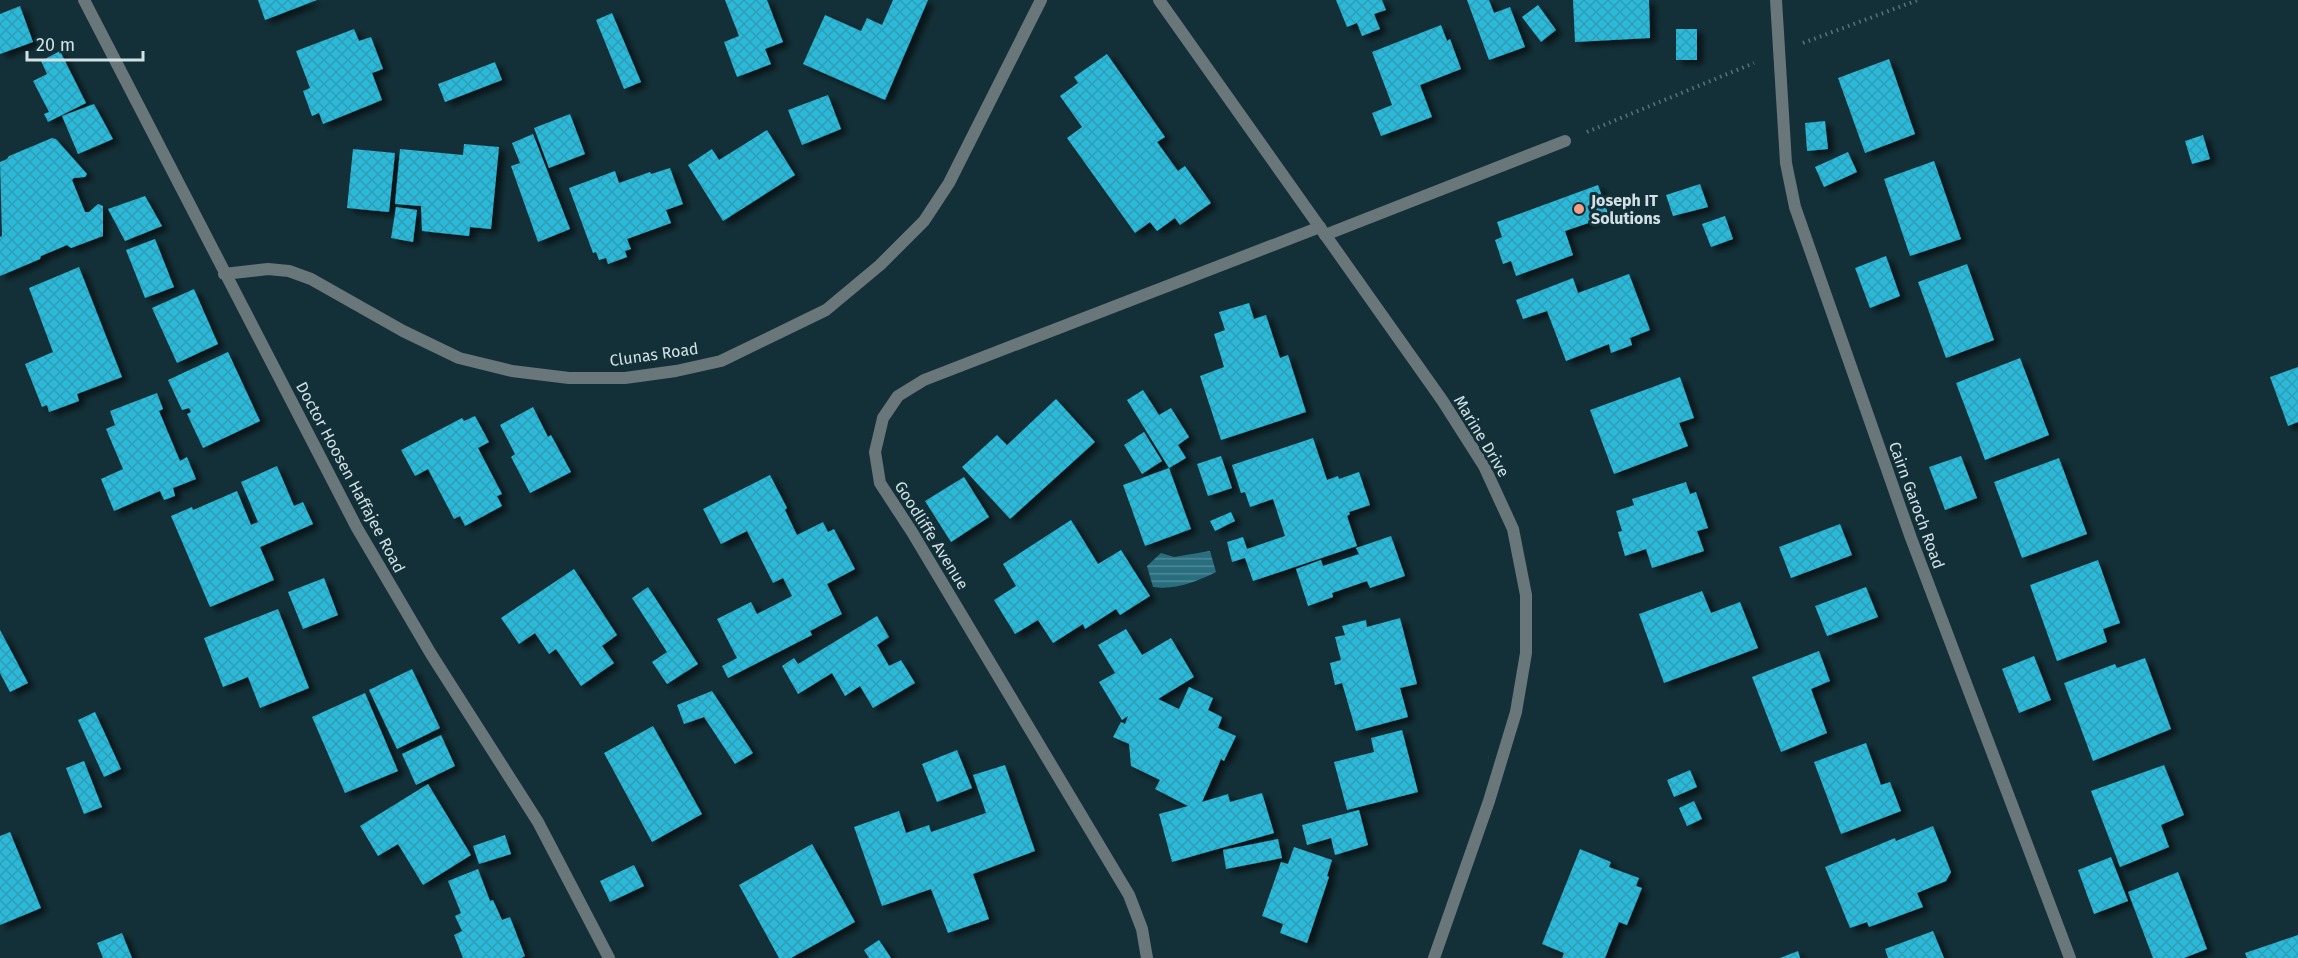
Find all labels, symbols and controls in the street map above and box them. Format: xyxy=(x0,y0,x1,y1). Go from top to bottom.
scale bar xyxy=(27,24,142,62)
text: 20 m xyxy=(36,34,75,56)
place label: Joseph IT Solutions xyxy=(1590,191,1661,228)
marker: Joseph IT Solutions xyxy=(1572,202,1586,216)
street label: Clunas Road xyxy=(609,339,700,370)
street label: Doctor Hoosen Haffajee Road xyxy=(292,379,409,576)
street label: Marine Drive xyxy=(1450,392,1513,480)
street label: Cairn Garoch Road xyxy=(1885,439,1948,571)
street label: Goodliffe Avenue xyxy=(891,478,973,593)

